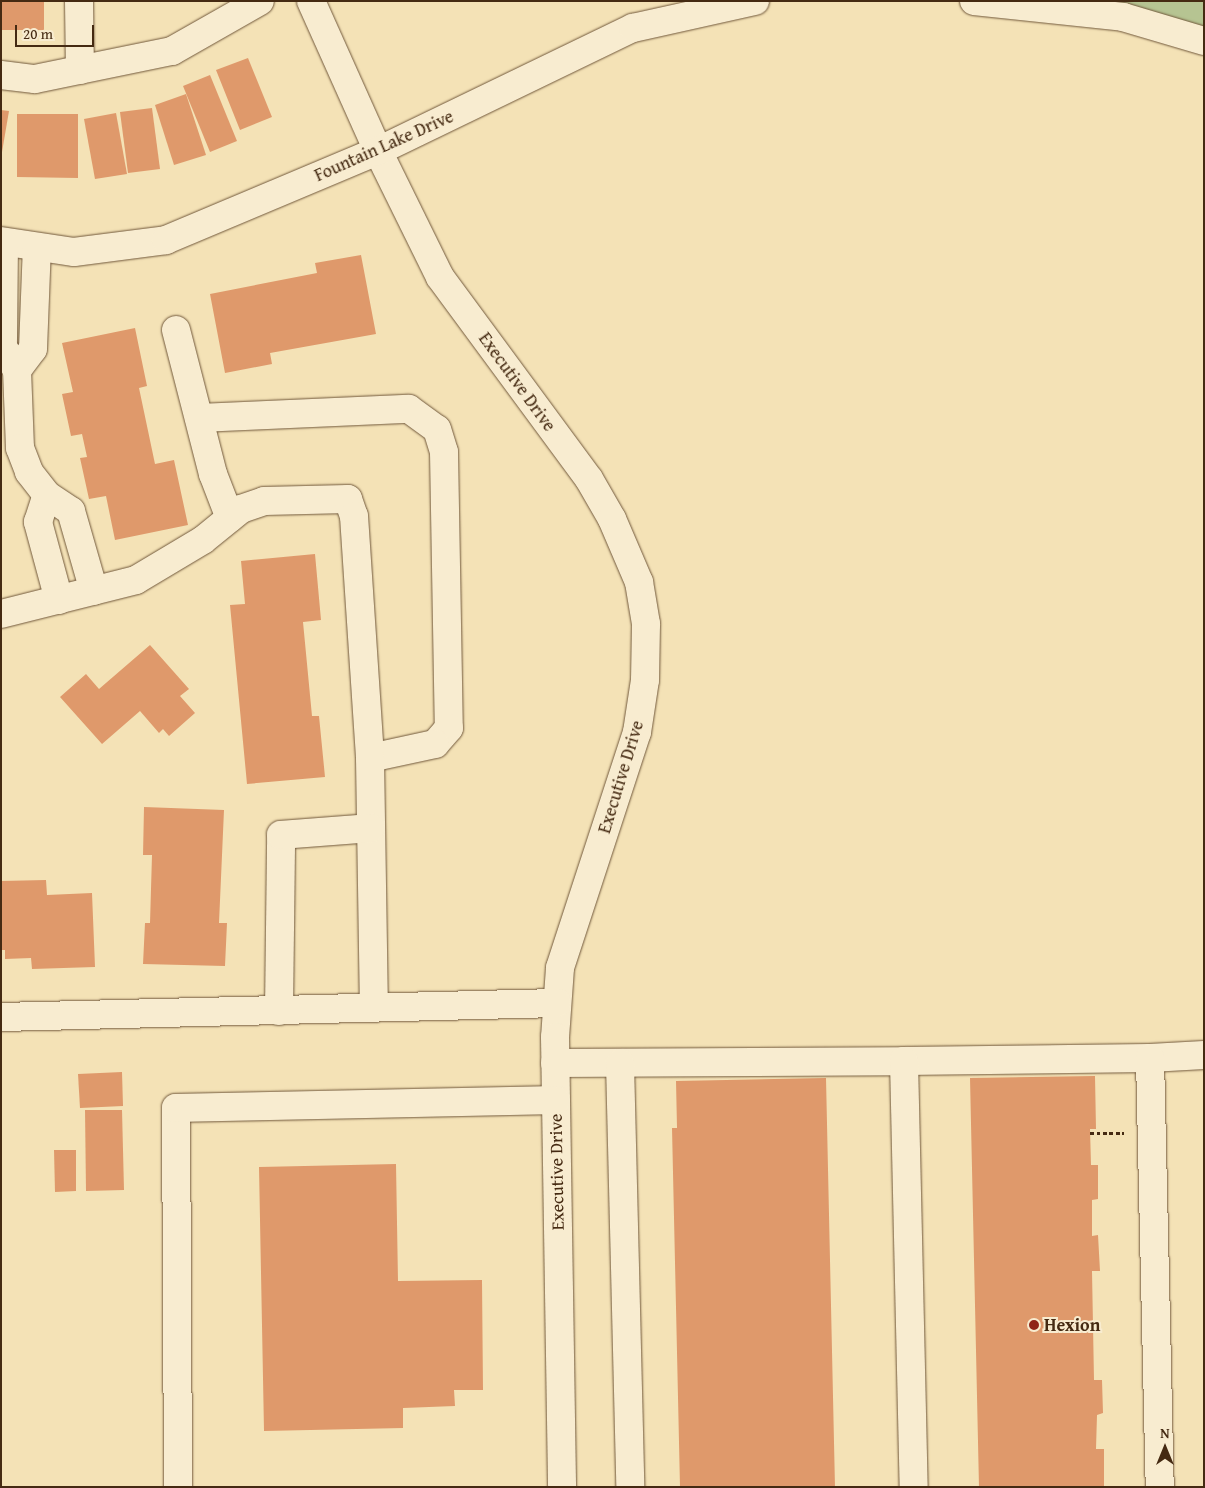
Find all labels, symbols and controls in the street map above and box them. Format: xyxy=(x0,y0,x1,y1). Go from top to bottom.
scale bar xyxy=(18,15,96,47)
text: 20 m xyxy=(23,23,53,44)
street label: Fountain Lake Drive xyxy=(311,106,457,186)
street label: Executive Drive xyxy=(474,328,560,436)
street label: Executive Drive xyxy=(594,718,648,836)
street label: Executive Drive xyxy=(545,1113,569,1231)
place label: Hexion xyxy=(1044,1314,1100,1336)
marker: Hexion xyxy=(1028,1319,1040,1331)
north arrow xyxy=(1140,1423,1190,1473)
text: N xyxy=(1160,1423,1170,1443)

